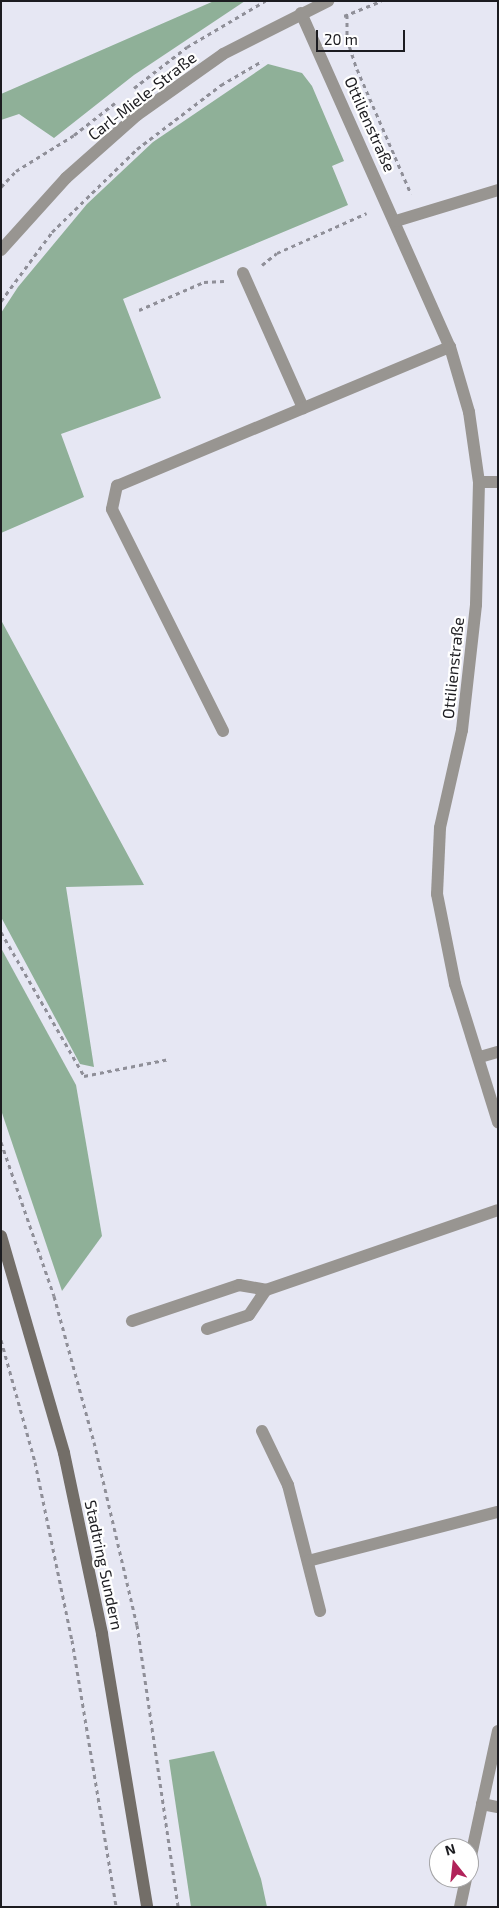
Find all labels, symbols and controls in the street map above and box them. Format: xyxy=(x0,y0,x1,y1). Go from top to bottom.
scale bar xyxy=(319,20,408,52)
text: 20 m xyxy=(324,30,358,48)
street label: Carl-Miele-Straße xyxy=(84,48,200,144)
street label: Ottilienstraße xyxy=(340,73,400,175)
street label: Ottilienstraße xyxy=(438,616,468,720)
street label: Stadtring Sundern xyxy=(81,1498,127,1632)
north arrow xyxy=(429,1838,479,1888)
text: N xyxy=(443,1839,457,1859)

